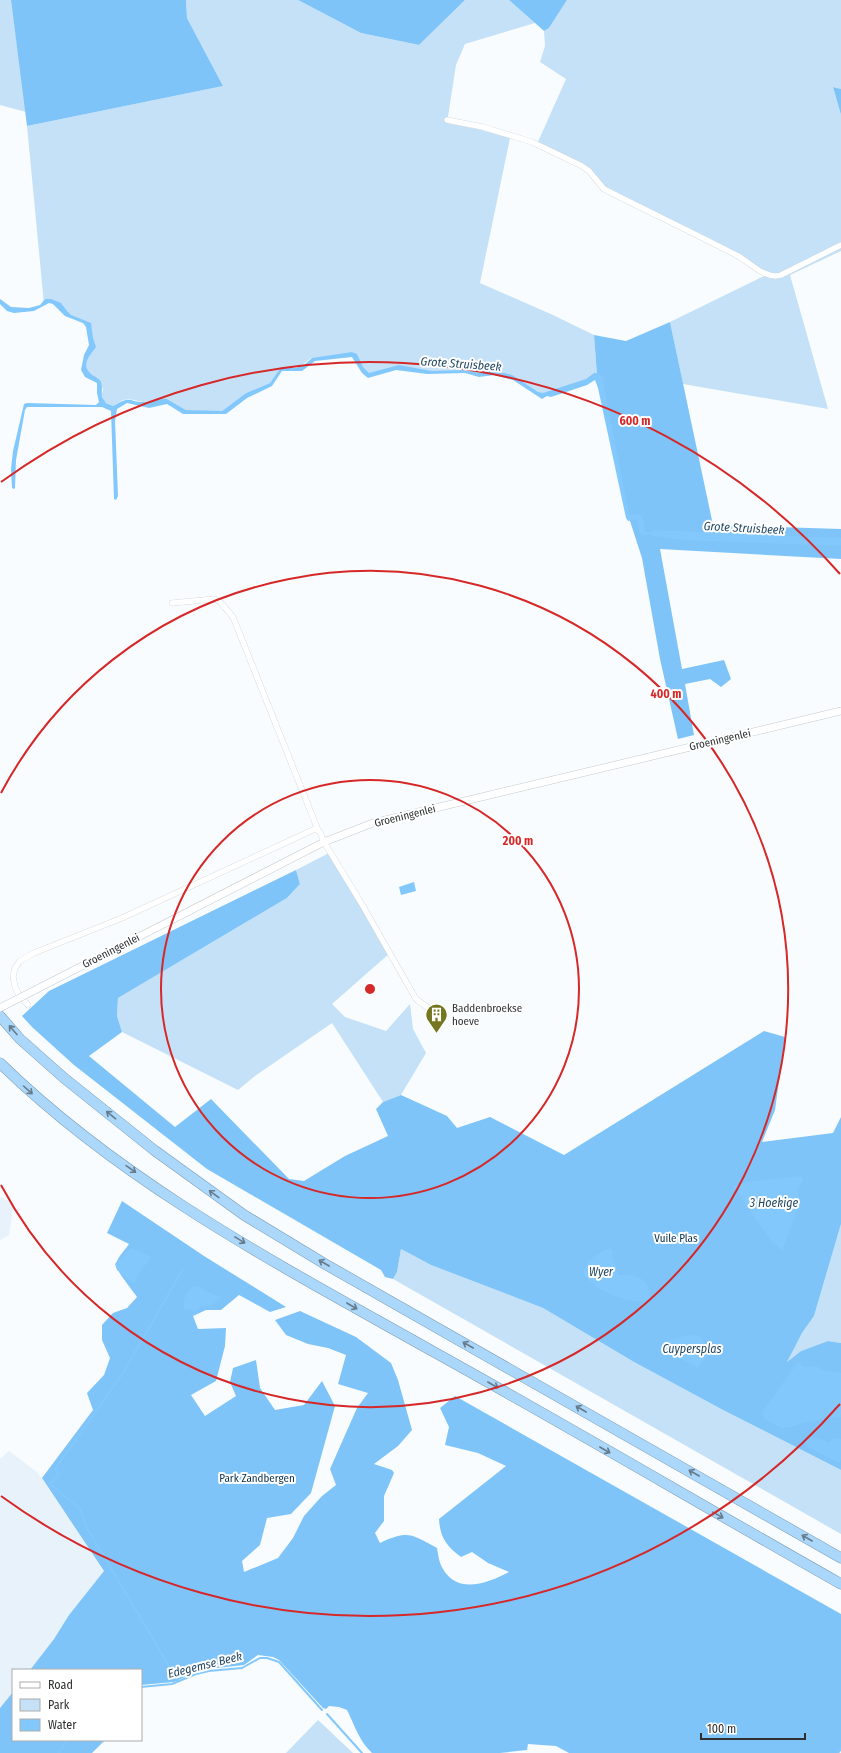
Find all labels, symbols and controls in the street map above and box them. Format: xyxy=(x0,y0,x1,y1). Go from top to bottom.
water label: Grote Struisbeek xyxy=(420,354,502,374)
text: 600 m xyxy=(619,414,651,428)
water label: Grote Struisbeek xyxy=(703,519,785,537)
text: 400 m xyxy=(651,687,681,701)
street label: Groeningenlei xyxy=(688,727,752,753)
street label: Groeningenlei xyxy=(373,802,437,830)
text: 200 m xyxy=(502,834,533,848)
street label: Groeningenlei xyxy=(80,931,142,971)
centre of rings xyxy=(363,982,377,996)
building icon: Baddenbroekse hoeve xyxy=(424,1001,450,1034)
place label: Baddenbroekse hoeve xyxy=(452,1002,522,1028)
one-way arrow xyxy=(8,1025,17,1035)
one-way arrow xyxy=(23,1085,33,1094)
one-way arrow xyxy=(105,1111,116,1119)
one-way arrow xyxy=(125,1165,136,1173)
one-way arrow xyxy=(209,1190,220,1198)
water label: 3 Hoekige xyxy=(749,1196,798,1210)
park label: Vuile Plas xyxy=(654,1232,698,1245)
one-way arrow xyxy=(234,1237,246,1245)
one-way arrow xyxy=(318,1259,330,1267)
water label: Wyer xyxy=(589,1265,614,1279)
one-way arrow xyxy=(346,1303,358,1311)
one-way arrow xyxy=(462,1341,474,1349)
water label: Cuypersplas xyxy=(662,1342,722,1356)
one-way arrow xyxy=(487,1382,499,1390)
one-way arrow xyxy=(575,1405,587,1413)
one-way arrow xyxy=(599,1447,611,1455)
one-way arrow xyxy=(689,1469,701,1477)
park label: Park Zandbergen xyxy=(219,1472,295,1485)
one-way arrow xyxy=(712,1511,724,1519)
one-way arrow xyxy=(801,1534,813,1542)
water label: Edegemse Beek xyxy=(166,1649,244,1681)
legend xyxy=(12,1669,142,1741)
text: Road xyxy=(48,1678,73,1692)
text: Park xyxy=(48,1698,70,1712)
scale bar xyxy=(701,1715,805,1741)
text: Water xyxy=(48,1718,77,1732)
text: 100 m xyxy=(707,1722,736,1736)

